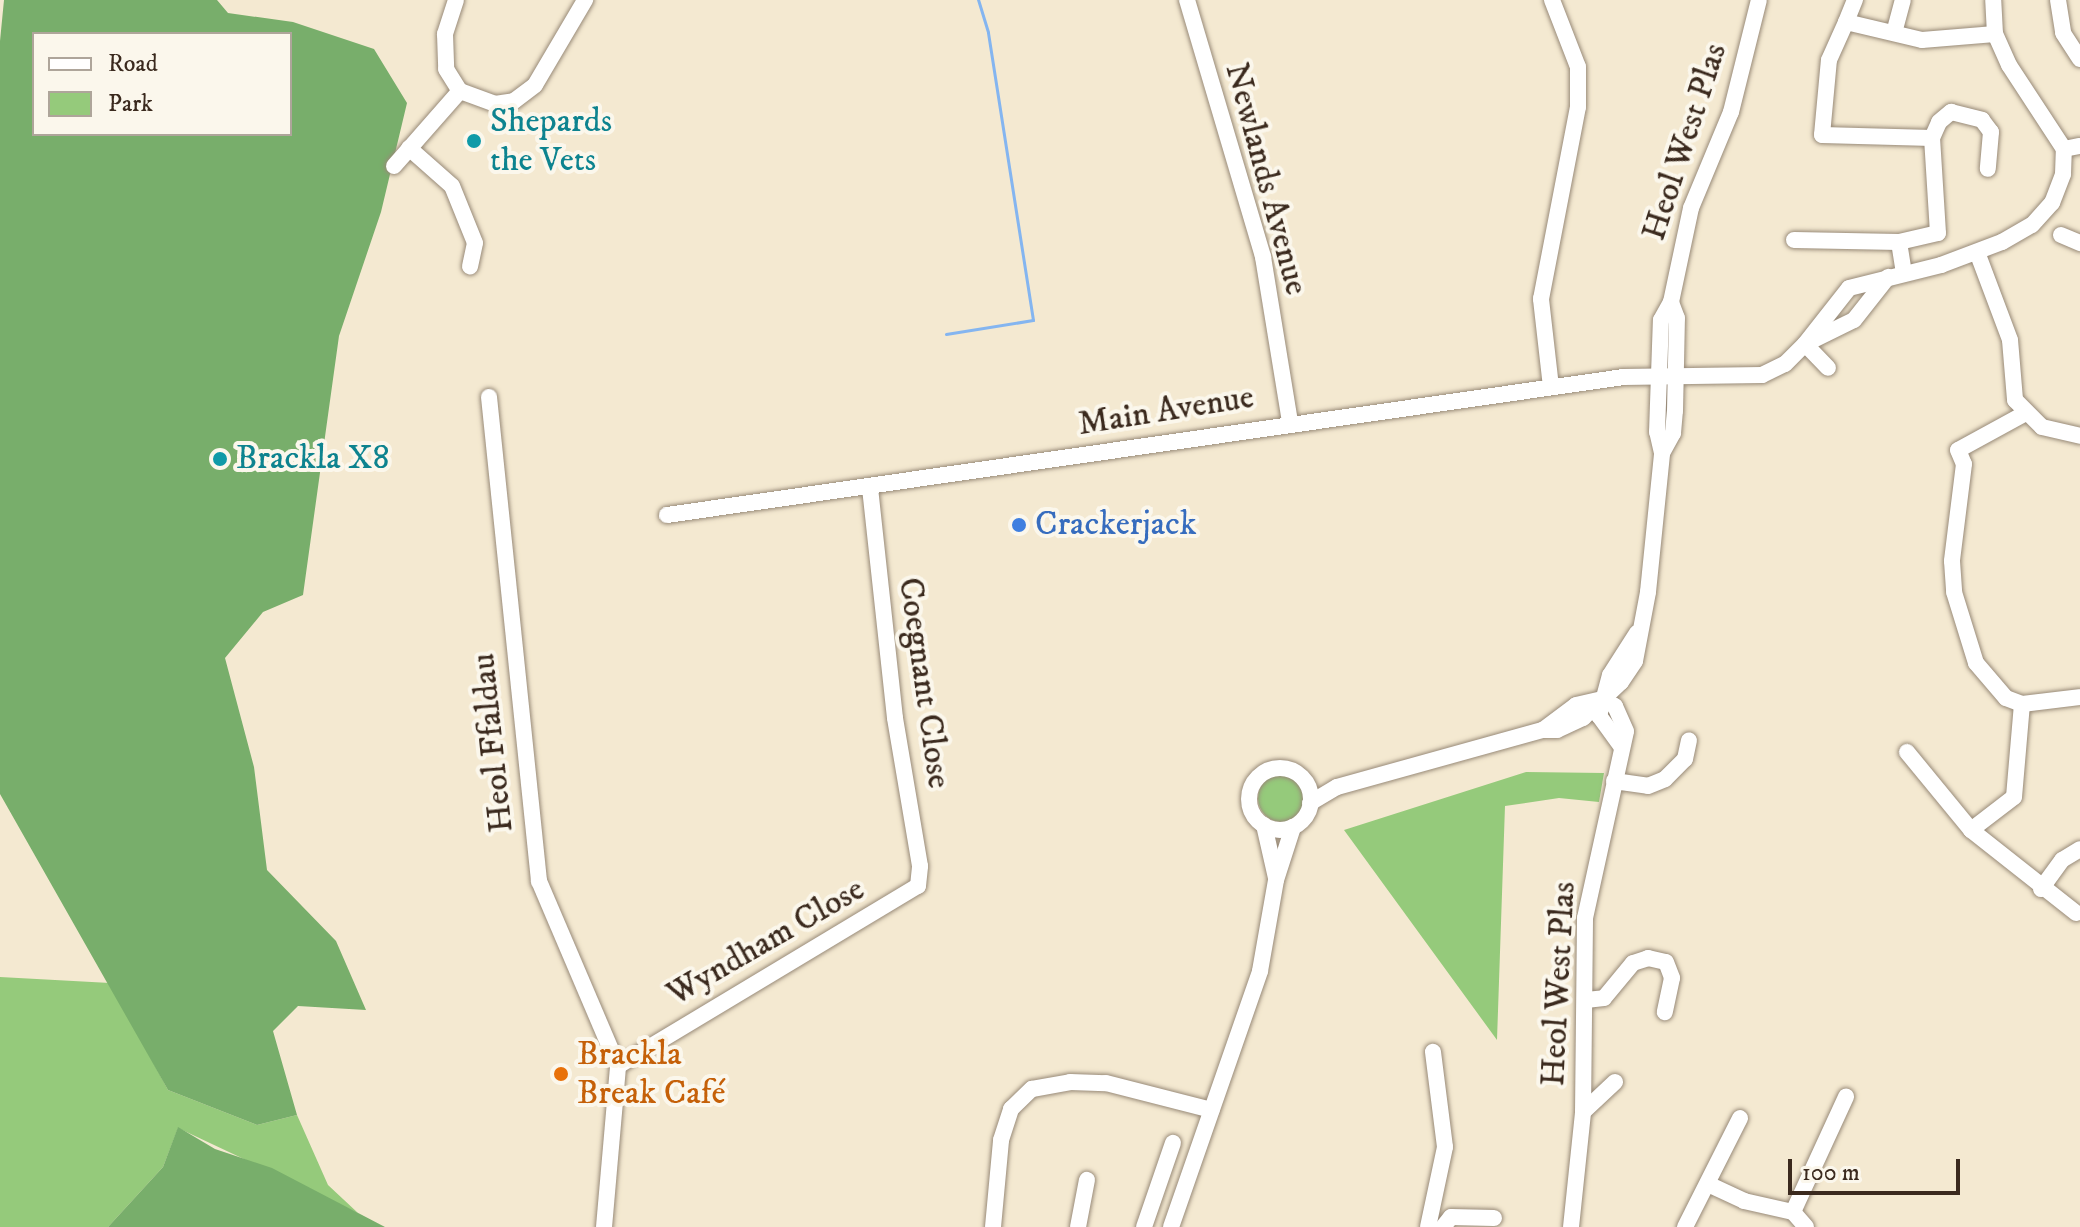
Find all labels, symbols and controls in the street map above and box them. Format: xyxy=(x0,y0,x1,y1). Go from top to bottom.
legend xyxy=(32,32,292,136)
street label: Heol West Plas xyxy=(1634,38,1736,246)
text: Road xyxy=(108,49,158,79)
street label: Newlands Avenue xyxy=(1215,59,1317,299)
text: Park xyxy=(108,89,153,119)
place label: Shepards the Vets xyxy=(490,101,612,180)
marker: Shepards the Vets xyxy=(465,132,483,150)
street label: Main Avenue xyxy=(1075,377,1257,445)
place label: Brackla X8 xyxy=(236,439,390,479)
marker: Brackla X8 xyxy=(211,450,229,468)
place label: Crackerjack xyxy=(1035,505,1197,545)
marker: Crackerjack xyxy=(1010,516,1028,534)
street label: Coegnant Close xyxy=(889,575,959,791)
street label: Heol Ffaldau xyxy=(463,651,523,835)
street label: Wyndham Close xyxy=(660,869,872,1015)
street label: Heol West Plas xyxy=(1533,881,1585,1087)
place label: Brackla Break Café xyxy=(577,1034,725,1114)
marker: Brackla Break Café xyxy=(552,1065,570,1083)
scale bar xyxy=(1792,1143,1964,1193)
text: 100 m xyxy=(1802,1158,1860,1188)

